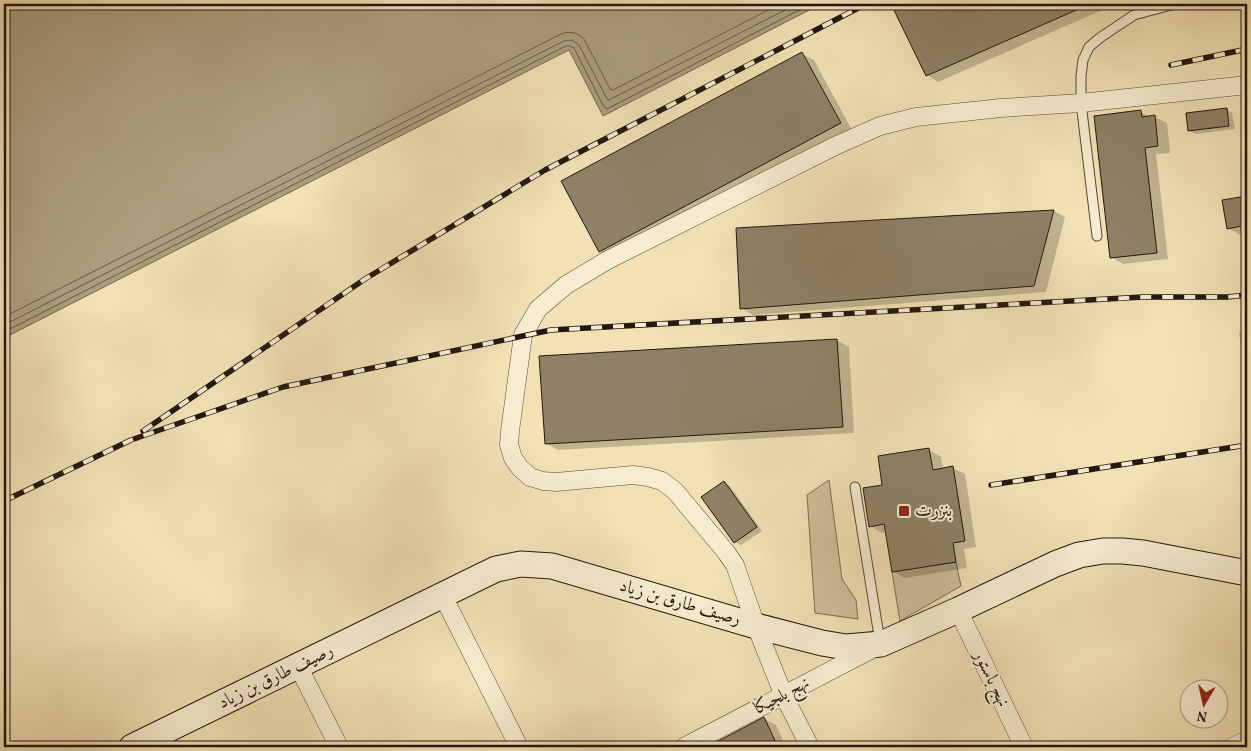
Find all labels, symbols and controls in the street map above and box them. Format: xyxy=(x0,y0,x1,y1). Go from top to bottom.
place label: بنزرت xyxy=(915,499,952,524)
marker: بنزرت xyxy=(897,504,911,518)
street label: رصيف طارق بن زياد xyxy=(616,574,744,632)
street label: رصيف طارق بن زياد xyxy=(214,638,338,716)
street label: نهج باستور xyxy=(964,645,1015,712)
street label: نهج بلجيكا xyxy=(750,671,815,723)
north arrow xyxy=(1178,678,1228,728)
text: N xyxy=(1196,705,1209,726)

